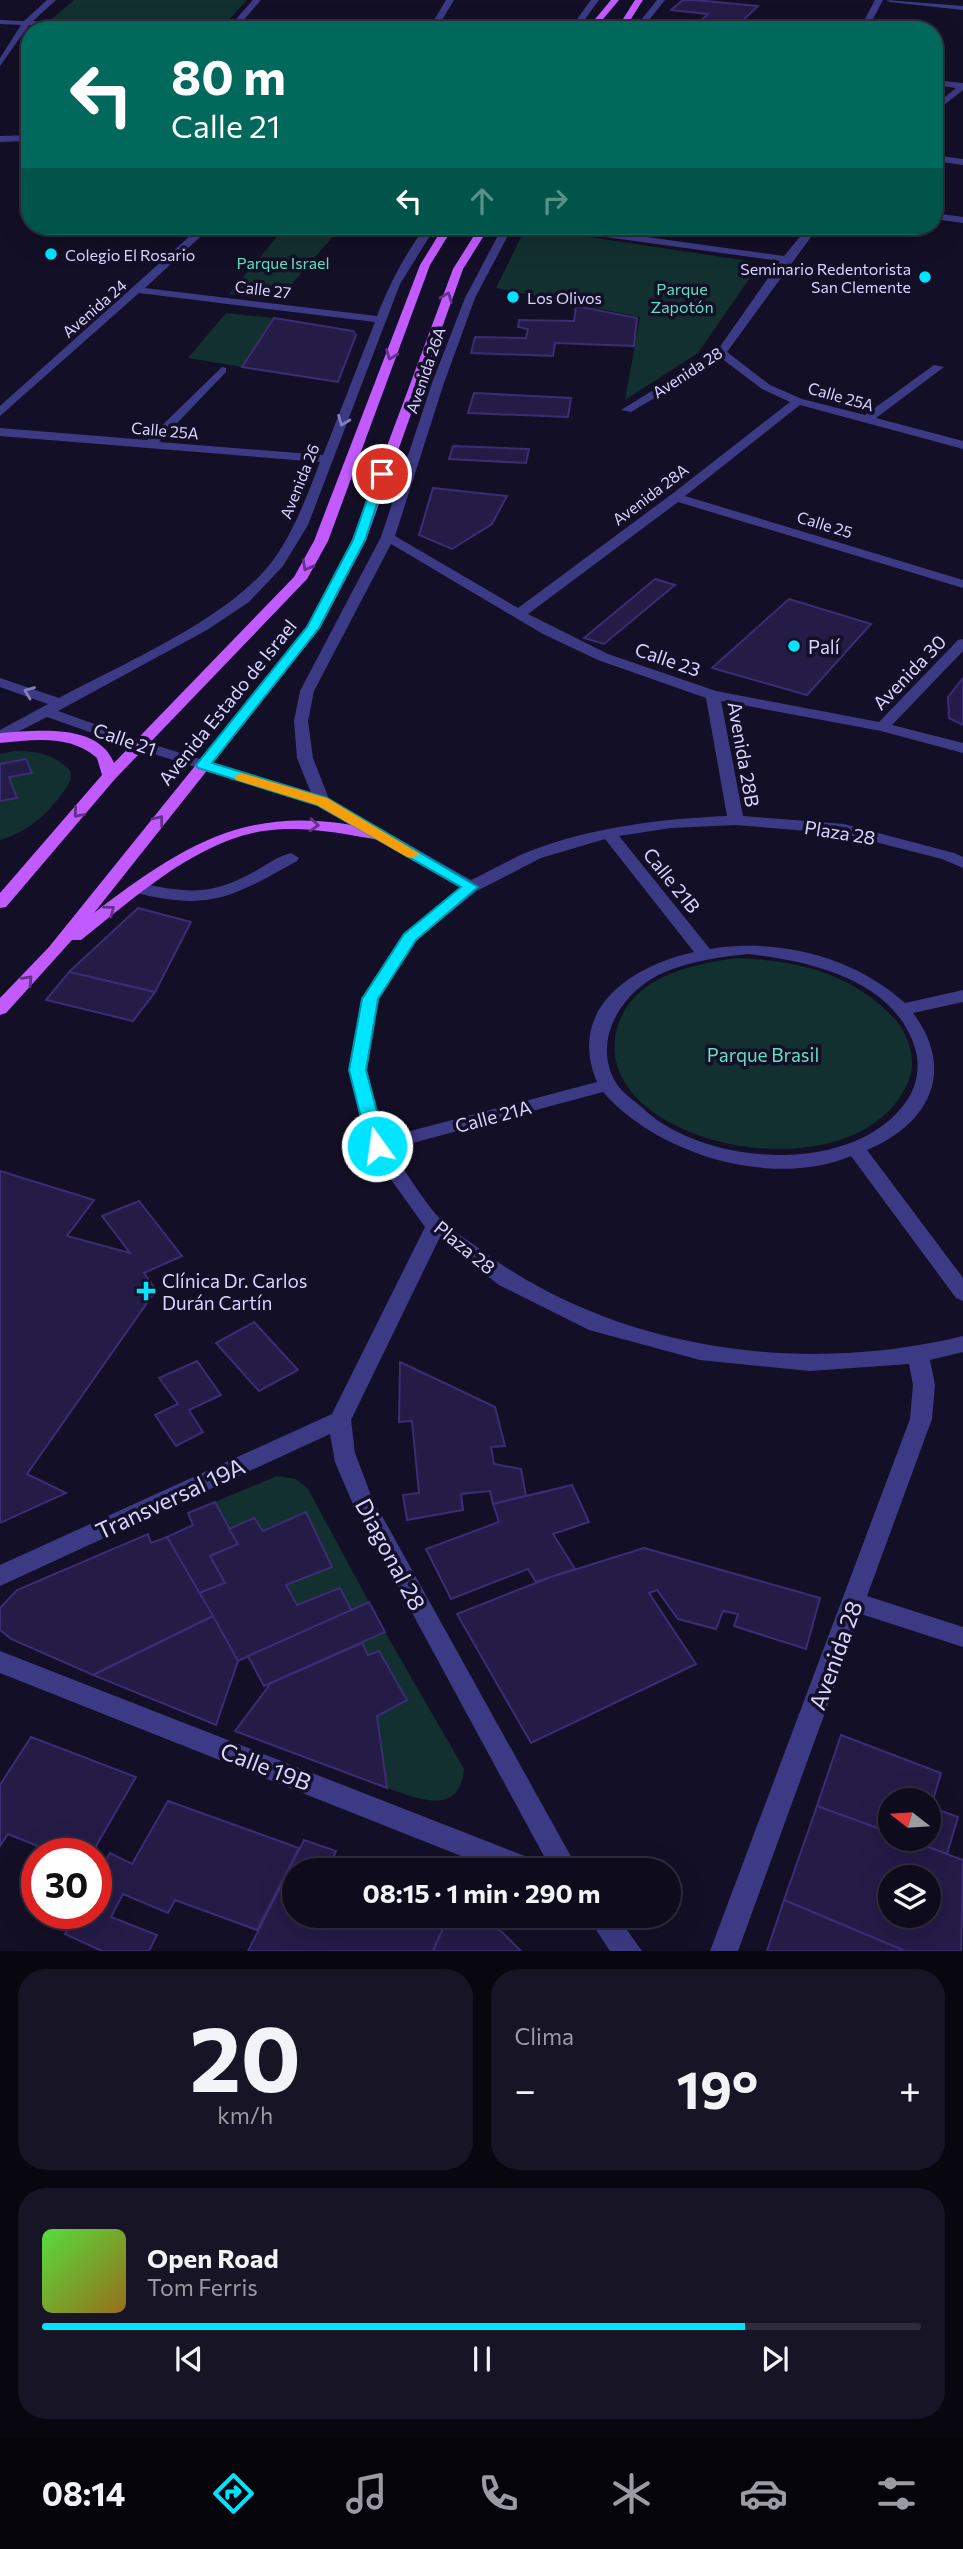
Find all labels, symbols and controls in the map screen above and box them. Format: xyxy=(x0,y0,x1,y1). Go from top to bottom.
text: 80 m xyxy=(171,45,286,105)
icon: left xyxy=(56,49,147,140)
text: Calle 21 xyxy=(171,105,280,145)
icon: left xyxy=(390,182,428,220)
icon: ahead xyxy=(463,182,501,220)
icon: right xyxy=(536,182,574,220)
place label: Colegio El Rosario xyxy=(65,245,195,264)
marker: Colegio El Rosario xyxy=(43,246,59,262)
park label: Parque Israel xyxy=(236,253,330,272)
place label: Seminario Redentorista San Clemente xyxy=(740,259,911,296)
marker: Seminario Redentorista San Clemente xyxy=(917,269,933,285)
street label: Avenida 24 xyxy=(58,275,130,341)
street label: Calle 27 xyxy=(234,276,292,302)
park label: Parque Zapotón xyxy=(650,279,714,316)
place label: Los Olivos xyxy=(527,288,602,307)
marker: Los Olivos xyxy=(505,289,521,305)
one-way arrow xyxy=(439,291,453,304)
street label: Avenida 26A xyxy=(401,324,449,416)
street label: Avenida 28 xyxy=(649,342,725,402)
one-way arrow xyxy=(385,348,399,360)
street label: Calle 25A xyxy=(806,378,876,414)
one-way arrow xyxy=(337,414,351,426)
street label: Calle 25A xyxy=(130,418,200,442)
street label: Avenida 26 xyxy=(275,441,323,521)
pin xyxy=(352,444,412,504)
icon: arrive xyxy=(363,455,401,493)
street label: Avenida 28A xyxy=(608,459,692,529)
street label: Calle 25 xyxy=(795,507,855,541)
one-way arrow xyxy=(302,559,315,571)
street label: Avenida Estado de Israel xyxy=(153,615,301,789)
street label: Avenida 30 xyxy=(868,630,950,714)
place label: Palí xyxy=(808,635,841,658)
street label: Calle 23 xyxy=(632,637,704,681)
marker: Palí xyxy=(786,638,802,654)
one-way arrow xyxy=(23,687,35,701)
street label: Avenida 28B xyxy=(723,700,765,808)
street label: Calle 21 xyxy=(91,718,159,760)
one-way arrow xyxy=(74,805,86,818)
street label: Plaza 28 xyxy=(803,815,877,849)
one-way arrow xyxy=(150,816,163,828)
one-way arrow xyxy=(309,818,320,833)
street label: Calle 21B xyxy=(639,843,705,917)
one-way arrow xyxy=(102,905,115,918)
one-way arrow xyxy=(19,975,32,988)
park label: Parque Brasil xyxy=(707,1043,819,1066)
street label: Calle 21A xyxy=(452,1095,534,1137)
position arrow xyxy=(340,1109,414,1183)
street label: Plaza 28 xyxy=(430,1215,500,1279)
place label: Clínica Dr. Carlos Durán Cartín xyxy=(162,1269,307,1314)
marker: Clínica Dr. Carlos Durán Cartín xyxy=(136,1281,156,1301)
street label: Transversal 19A xyxy=(91,1451,249,1545)
street label: Diagonal 28 xyxy=(350,1493,432,1615)
street label: Avenida 28 xyxy=(802,1597,868,1713)
street label: Calle 19B xyxy=(217,1736,315,1796)
north arrow xyxy=(878,1788,942,1852)
map controls xyxy=(878,1788,941,1928)
speed limit sign: 30 xyxy=(21,1838,112,1929)
button: layers xyxy=(878,1865,941,1928)
text: 08:15 · 1 min · 290 m xyxy=(362,1877,601,1908)
text: 20 xyxy=(189,1999,301,2111)
text: Clima xyxy=(515,2022,574,2050)
text: 19° xyxy=(677,2056,758,2120)
text: − xyxy=(515,2065,536,2112)
text: + xyxy=(899,2065,921,2112)
text: km/h xyxy=(217,2101,273,2129)
text: Open Road xyxy=(147,2242,279,2273)
text: Tom Ferris xyxy=(147,2273,258,2301)
icon: previous xyxy=(170,2340,208,2378)
icon: pause xyxy=(463,2340,501,2378)
icon: next xyxy=(756,2340,794,2378)
icon: directions xyxy=(209,2469,258,2518)
icon: music xyxy=(342,2469,391,2518)
icon: phone xyxy=(474,2469,523,2518)
icon: climate xyxy=(607,2469,656,2518)
icon: car xyxy=(739,2469,788,2518)
icon: filters xyxy=(872,2469,921,2518)
text: 08:14 xyxy=(42,2473,125,2513)

